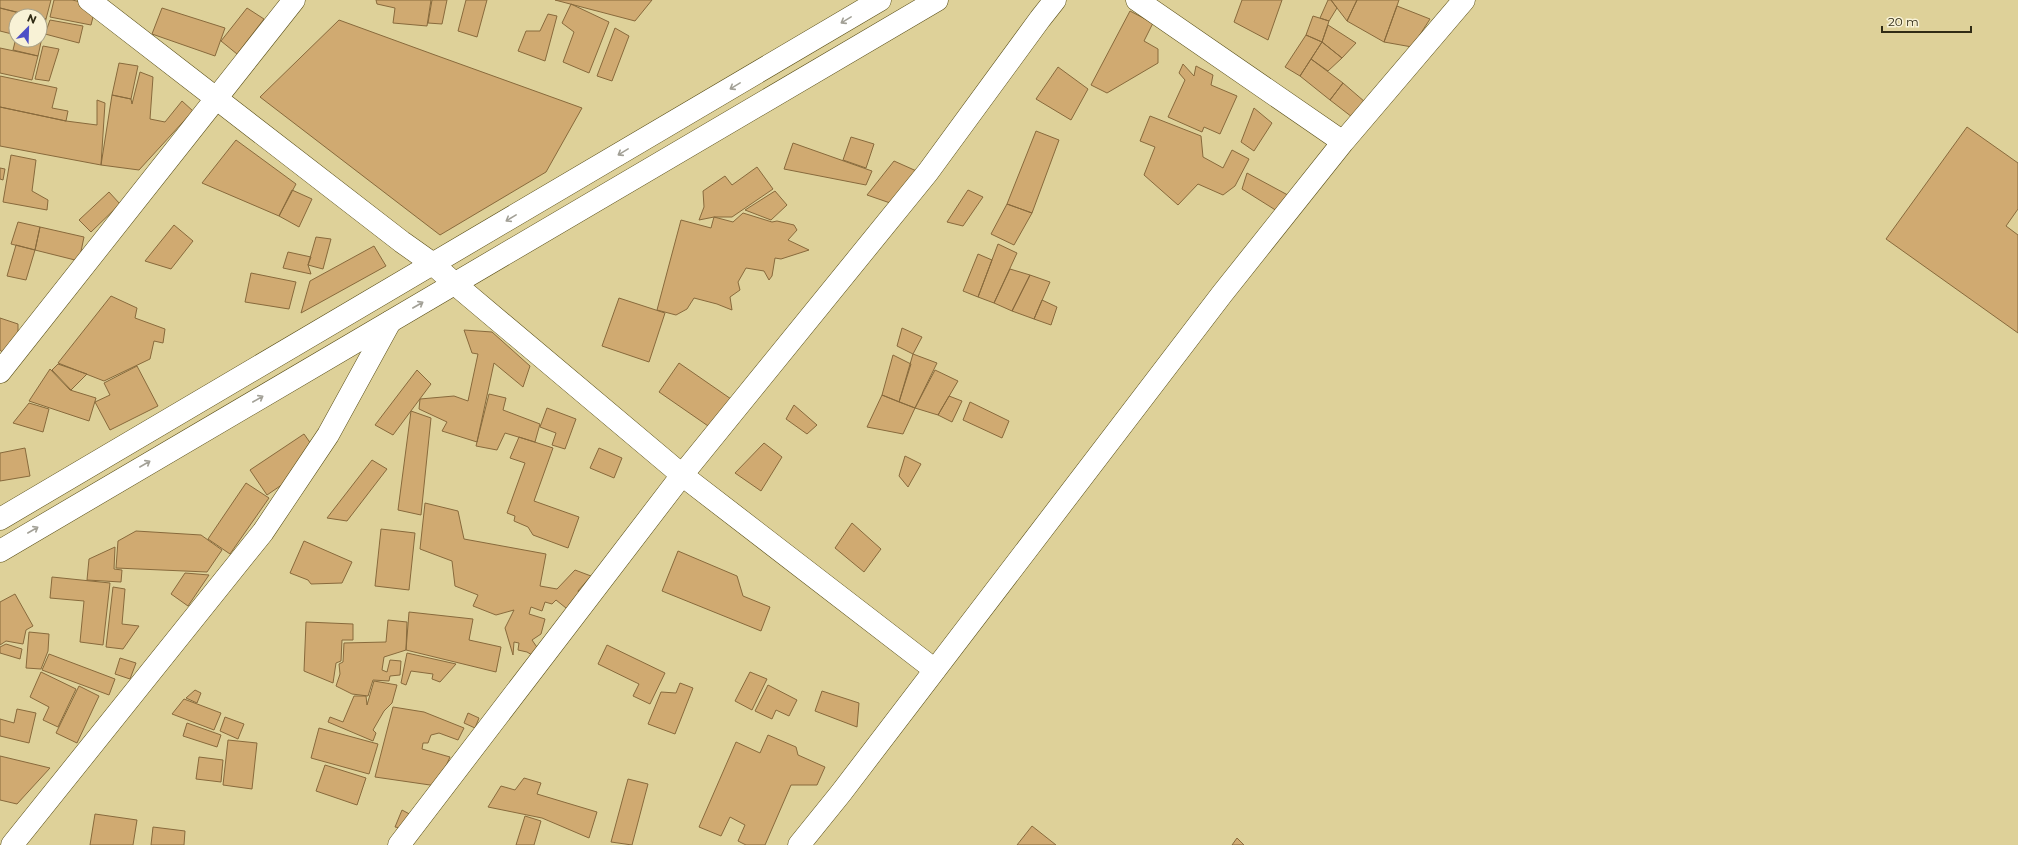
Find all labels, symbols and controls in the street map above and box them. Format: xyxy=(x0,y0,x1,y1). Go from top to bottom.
north arrow xyxy=(8,8,48,48)
scale bar xyxy=(1882,8,1971,34)
text: N xyxy=(25,11,39,27)
text: 20 m xyxy=(1888,14,1919,29)
one-way arrow xyxy=(841,16,852,24)
one-way arrow xyxy=(729,83,741,91)
one-way arrow xyxy=(617,149,629,157)
one-way arrow xyxy=(505,215,517,223)
one-way arrow xyxy=(412,301,424,309)
one-way arrow xyxy=(252,394,264,402)
one-way arrow xyxy=(139,460,151,468)
one-way arrow xyxy=(27,526,39,534)

